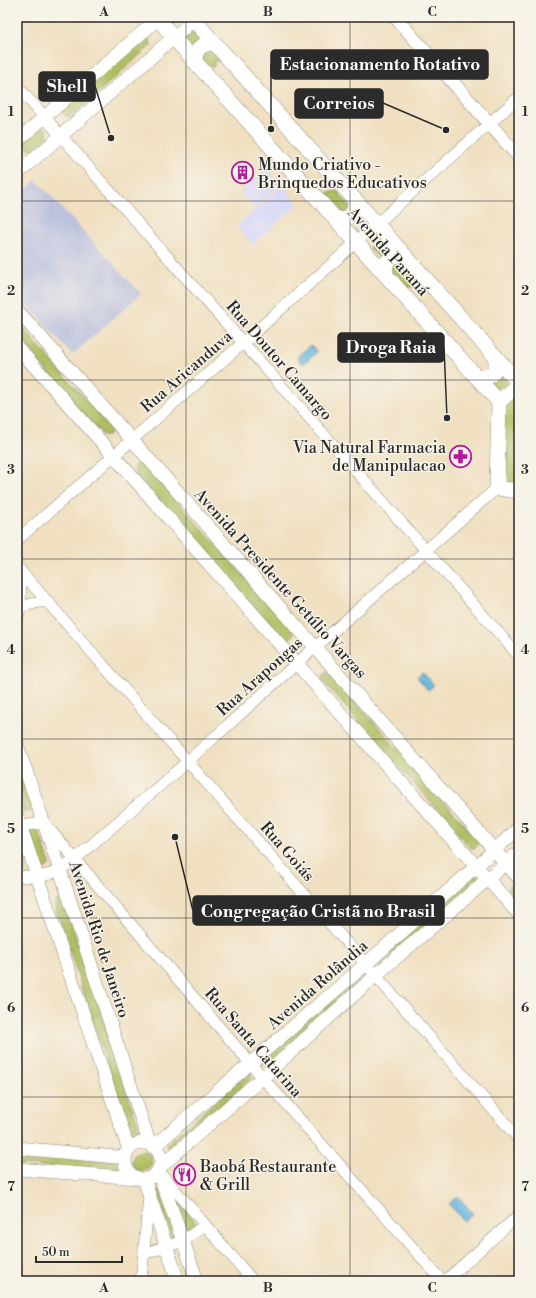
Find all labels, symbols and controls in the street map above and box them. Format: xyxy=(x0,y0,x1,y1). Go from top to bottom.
text: A xyxy=(98,4,109,20)
text: B xyxy=(263,4,273,20)
text: C xyxy=(427,4,437,20)
callout: Estacionamento Rotativo xyxy=(271,50,488,79)
text: Estacionamento Rotativo xyxy=(280,54,480,76)
callout: Shell xyxy=(39,72,95,101)
text: Shell xyxy=(47,76,88,98)
callout: Correios xyxy=(295,89,383,118)
text: Correios xyxy=(303,93,375,115)
text: 1 xyxy=(8,104,15,120)
text: 1 xyxy=(522,104,529,120)
place label: Mundo Criativo - Brinquedos Educativos xyxy=(257,155,427,193)
building icon: Mundo Criativo - Brinquedos Educativos xyxy=(229,160,255,186)
street label: Avenida Paraná xyxy=(343,203,434,301)
text: 2 xyxy=(7,283,15,299)
text: 2 xyxy=(521,283,529,299)
street label: Rua Doutor Camargo xyxy=(222,297,337,425)
street label: Rua Aricanduva xyxy=(137,326,237,417)
callout: Droga Raia xyxy=(338,333,444,362)
text: Droga Raia xyxy=(346,337,437,359)
place label: Via Natural Farmacia de Manipulacao xyxy=(292,438,447,476)
pharmacy icon: Via Natural Farmacia de Manipulacao xyxy=(448,443,474,469)
text: 3 xyxy=(7,462,15,478)
text: 3 xyxy=(521,462,529,478)
street label: Avenida Presidente Getúlio Vargas xyxy=(189,484,371,683)
street label: Rua Arapongas xyxy=(213,633,307,721)
text: 4 xyxy=(7,642,16,658)
text: 4 xyxy=(521,642,530,658)
street label: Rua Goiás xyxy=(256,818,319,886)
text: 5 xyxy=(7,821,15,837)
text: 5 xyxy=(521,821,529,837)
street label: Avenida Rio de Janeiro xyxy=(64,857,134,1020)
callout: Congregação Cristã no Brasil xyxy=(193,896,444,925)
text: Congregação Cristã no Brasil xyxy=(201,901,436,923)
street label: Avenida Rolândia xyxy=(263,935,372,1034)
street label: Rua Santa Catarina xyxy=(200,984,307,1102)
text: 6 xyxy=(7,1000,15,1016)
text: 6 xyxy=(521,1000,529,1016)
place label: Baobá Restaurante & Grill xyxy=(199,1157,336,1195)
restaurant icon: Baobá Restaurante & Grill xyxy=(172,1162,198,1188)
text: 7 xyxy=(7,1179,15,1195)
text: 7 xyxy=(521,1179,529,1195)
scale bar xyxy=(36,1238,122,1264)
text: 50 m xyxy=(42,1245,70,1260)
text: A xyxy=(98,1280,109,1296)
text: B xyxy=(263,1280,273,1296)
text: C xyxy=(427,1280,437,1296)

